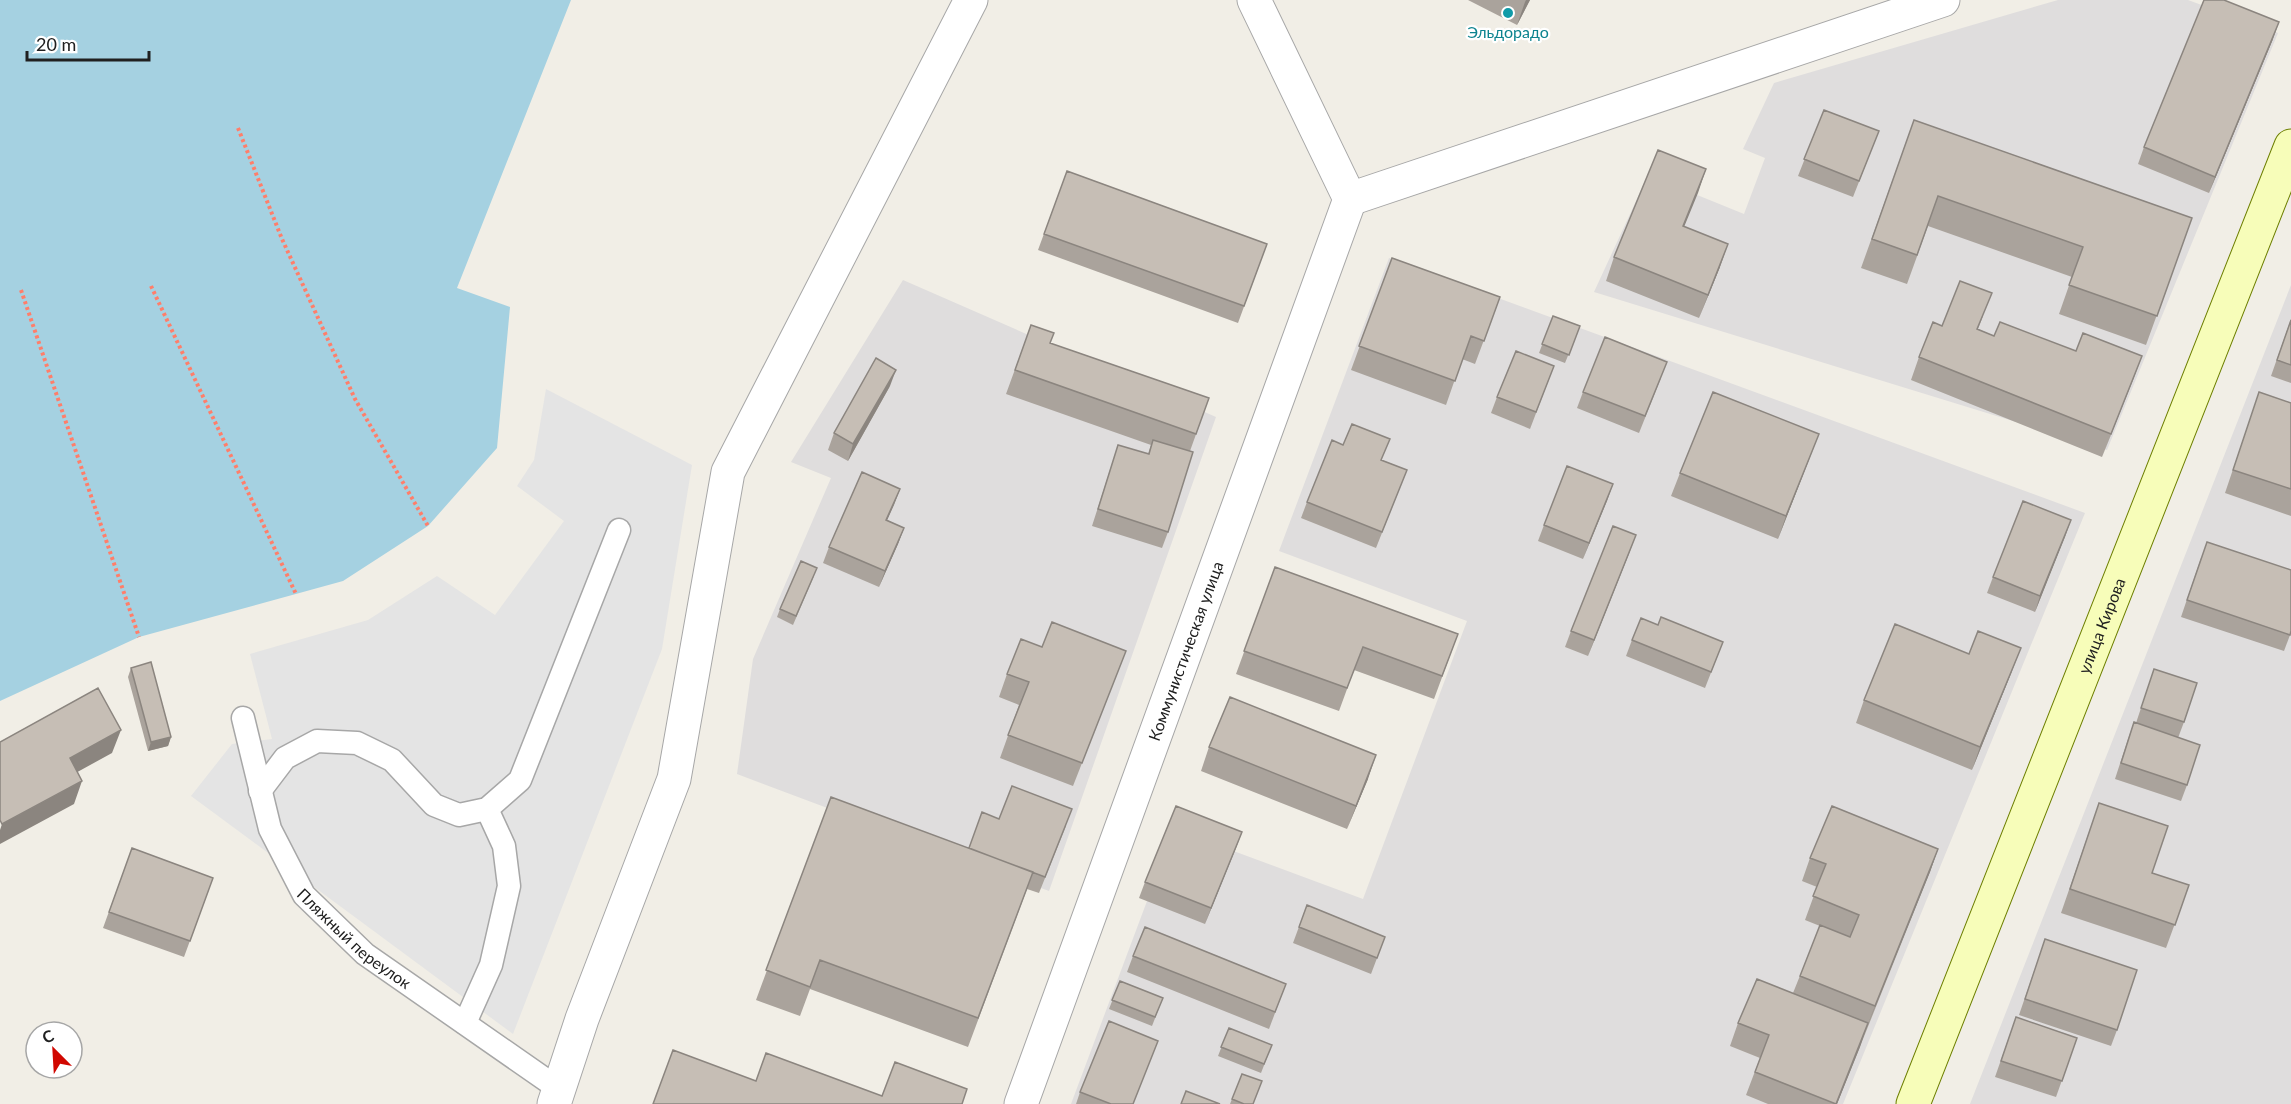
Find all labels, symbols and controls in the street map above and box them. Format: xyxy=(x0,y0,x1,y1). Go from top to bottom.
marker: Эльдорадо xyxy=(1501,6,1515,20)
place label: Эльдорадо xyxy=(1467,22,1549,41)
scale bar xyxy=(27,24,148,62)
text: 20 m xyxy=(36,33,76,55)
street label: Коммунистическая улица xyxy=(1144,559,1227,743)
street label: улица Кирова xyxy=(2074,575,2129,676)
street label: Пляжный переулок xyxy=(294,884,415,993)
north arrow xyxy=(24,1020,84,1080)
text: С xyxy=(39,1025,57,1047)

